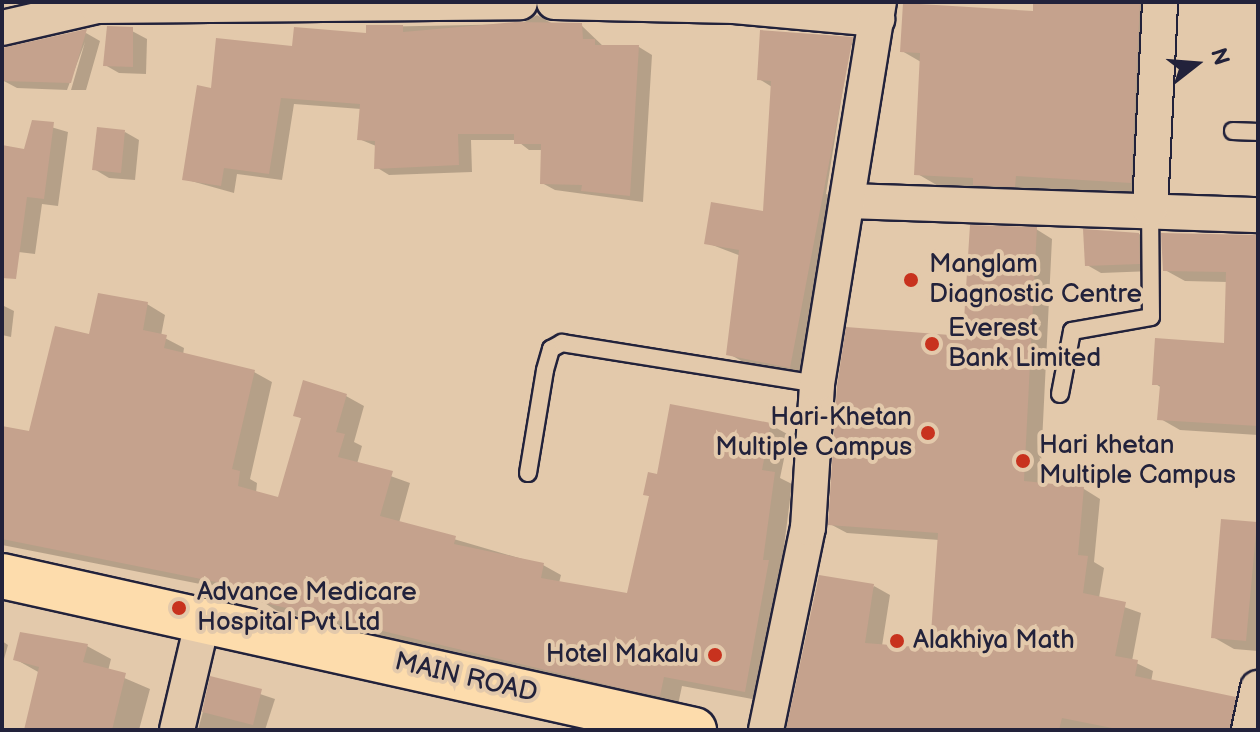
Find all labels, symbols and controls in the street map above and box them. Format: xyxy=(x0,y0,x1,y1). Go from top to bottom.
north arrow xyxy=(1156,24,1236,104)
text: N xyxy=(1204,45,1235,69)
place label: Manglam Diagnostic Centre xyxy=(929,249,1142,310)
marker: Manglam Diagnostic Centre xyxy=(900,269,922,291)
place label: Everest Bank Limited xyxy=(948,313,1101,374)
marker: Everest Bank Limited xyxy=(923,335,941,353)
place label: Hari-Khetan Multiple Campus xyxy=(715,402,912,464)
marker: Hari-Khetan Multiple Campus xyxy=(919,424,937,442)
place label: Hari khetan Multiple Campus xyxy=(1039,430,1236,492)
marker: Hari khetan Multiple Campus xyxy=(1014,452,1032,470)
place label: Advance Medicare Hospital Pvt Ltd xyxy=(197,577,417,638)
marker: Advance Medicare Hospital Pvt Ltd xyxy=(168,597,190,619)
place label: Alakhiya Math xyxy=(913,625,1075,657)
marker: Alakhiya Math xyxy=(888,632,906,650)
place label: Hotel Makalu xyxy=(546,639,699,671)
street label: MAIN ROAD xyxy=(392,646,540,710)
marker: Hotel Makalu xyxy=(706,646,724,664)

